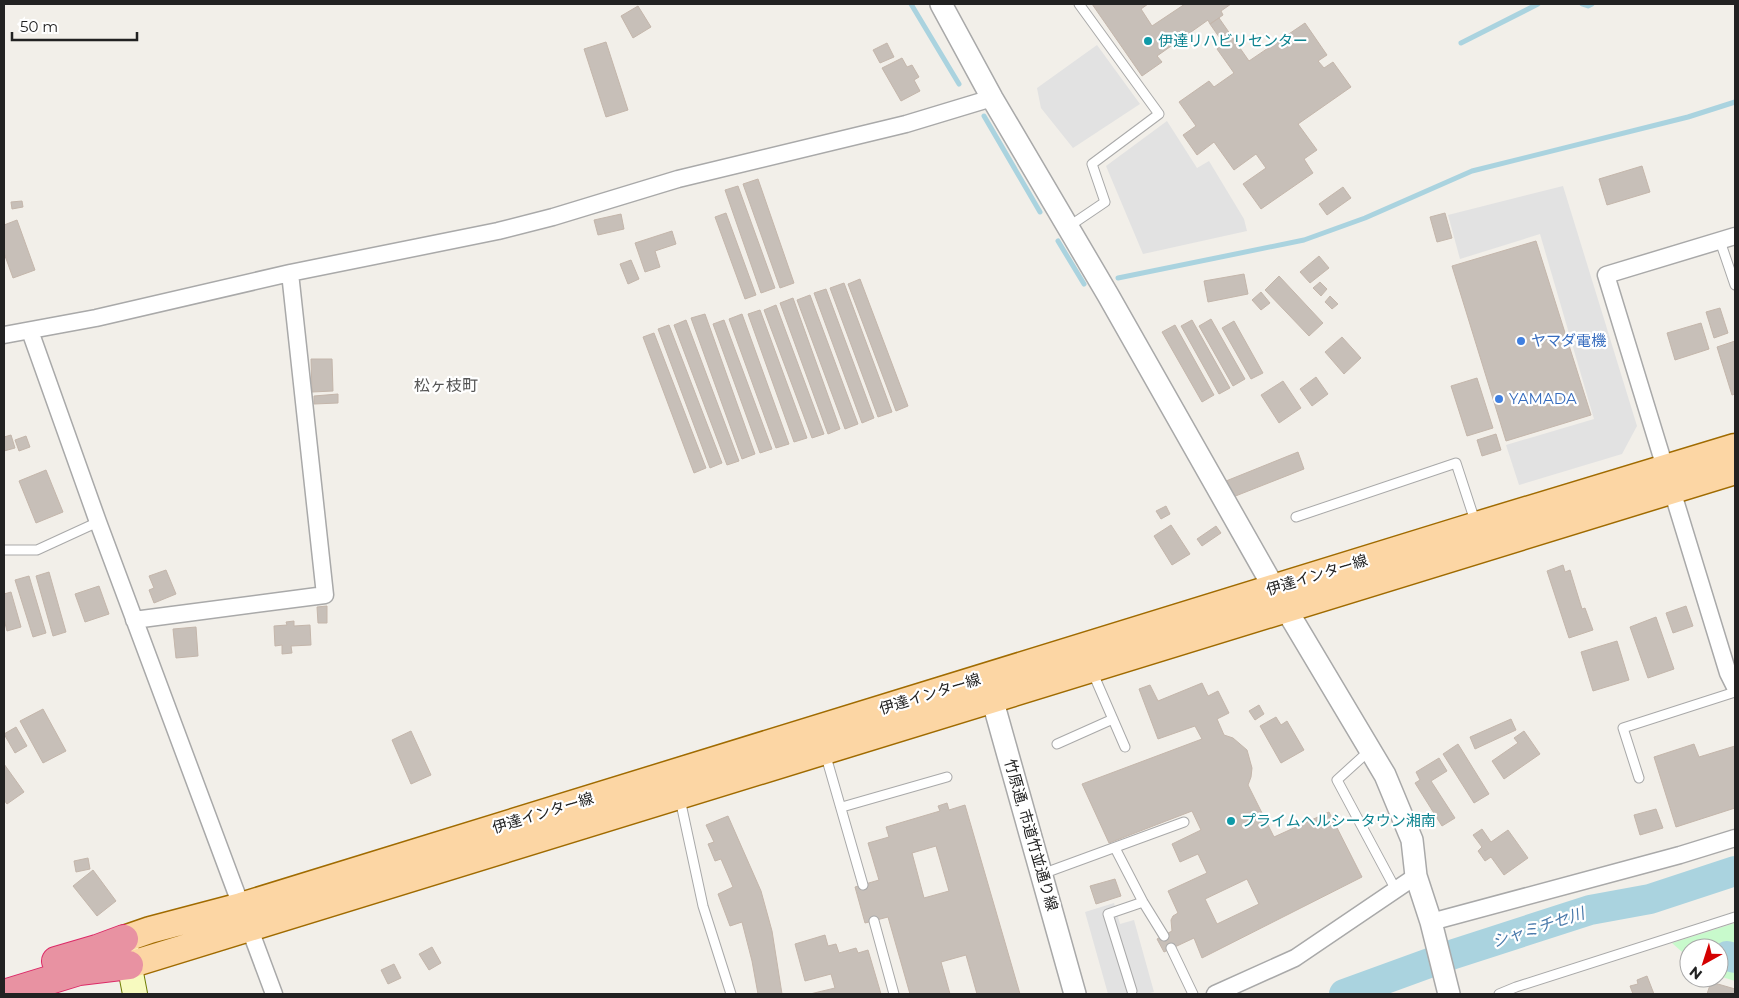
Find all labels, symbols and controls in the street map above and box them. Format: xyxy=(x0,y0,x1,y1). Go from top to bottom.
scale bar xyxy=(12,10,138,42)
text: 50 m xyxy=(20,17,58,36)
place label: 伊達リハビリセンター xyxy=(1158,31,1308,50)
marker: 伊達リハビリセンター xyxy=(1142,35,1154,47)
place label: ヤマダ電機 xyxy=(1531,331,1606,350)
marker: ヤマダ電機 xyxy=(1515,335,1527,347)
district label: 松ヶ枝町 xyxy=(414,376,478,395)
place label: YAMADA xyxy=(1509,389,1577,408)
marker: YAMADA xyxy=(1493,393,1505,405)
street label: 伊達インター線 xyxy=(1264,550,1370,599)
street label: 伊達インター線 xyxy=(877,669,983,718)
street label: 竹原通, 市道竹並通り線 xyxy=(1001,757,1062,913)
street label: 伊達インター線 xyxy=(490,788,596,837)
place label: プライムヘルシータウン湘南 xyxy=(1241,811,1436,830)
marker: プライムヘルシータウン湘南 xyxy=(1225,815,1237,827)
water label: シャミチセ川 xyxy=(1490,903,1589,951)
north arrow xyxy=(1679,938,1729,988)
text: N xyxy=(1686,963,1706,984)

